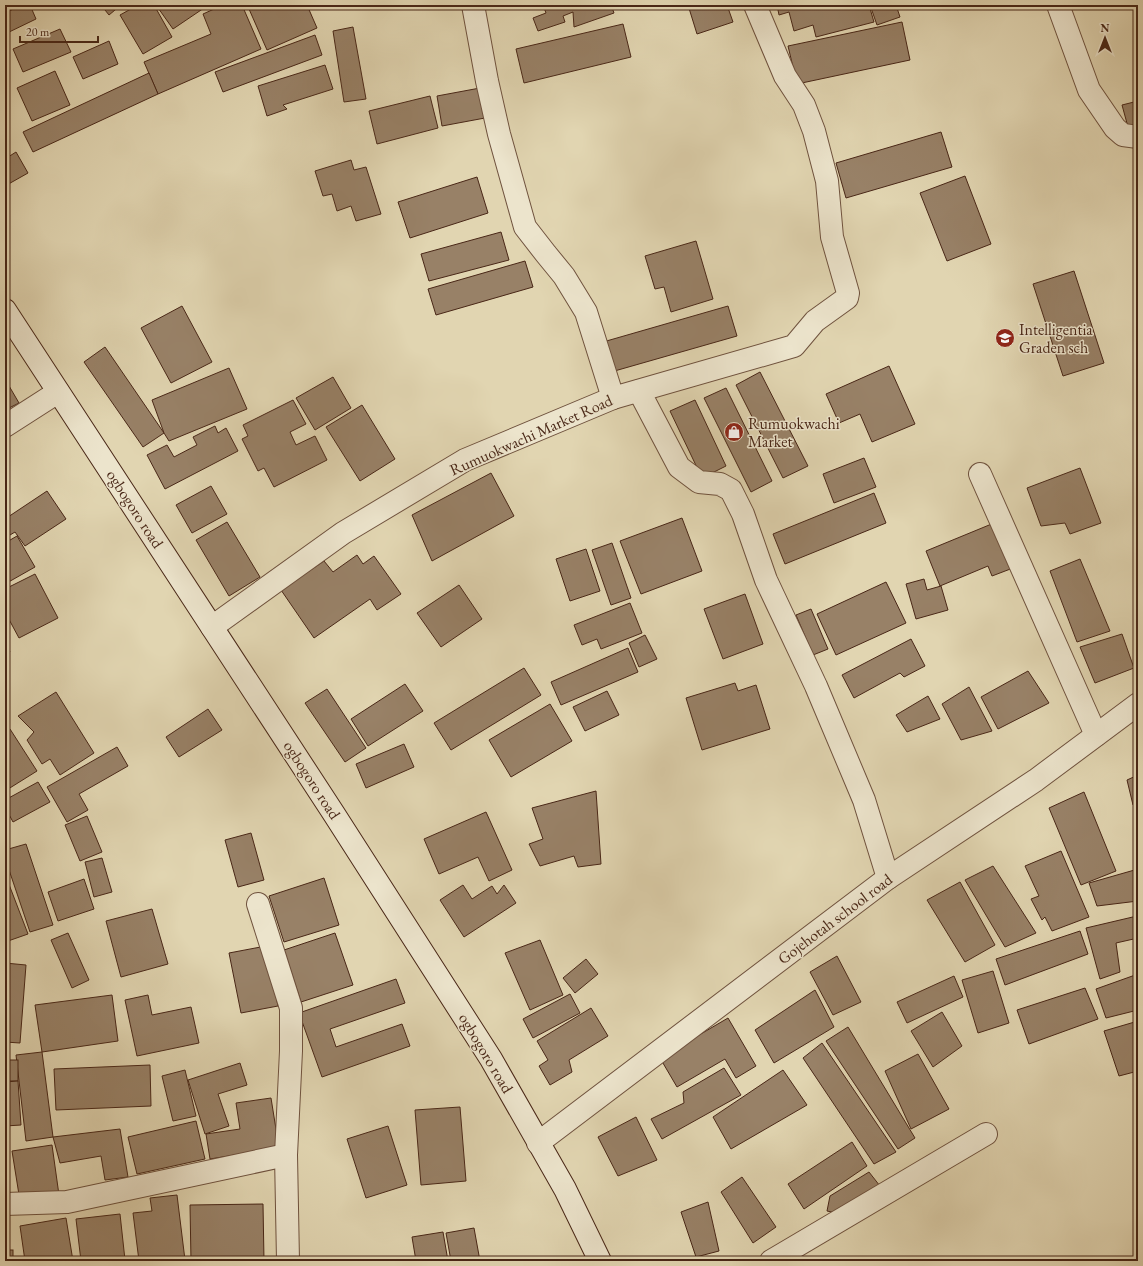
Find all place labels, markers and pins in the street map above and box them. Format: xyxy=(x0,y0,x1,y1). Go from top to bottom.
place label: Intelligentia Graden sch xyxy=(1019,319,1093,358)
school or university icon: Intelligentia Graden sch xyxy=(994,327,1016,349)
place label: Rumuokwachi Market xyxy=(748,413,840,452)
shop icon: Rumuokwachi Market xyxy=(723,421,745,443)

